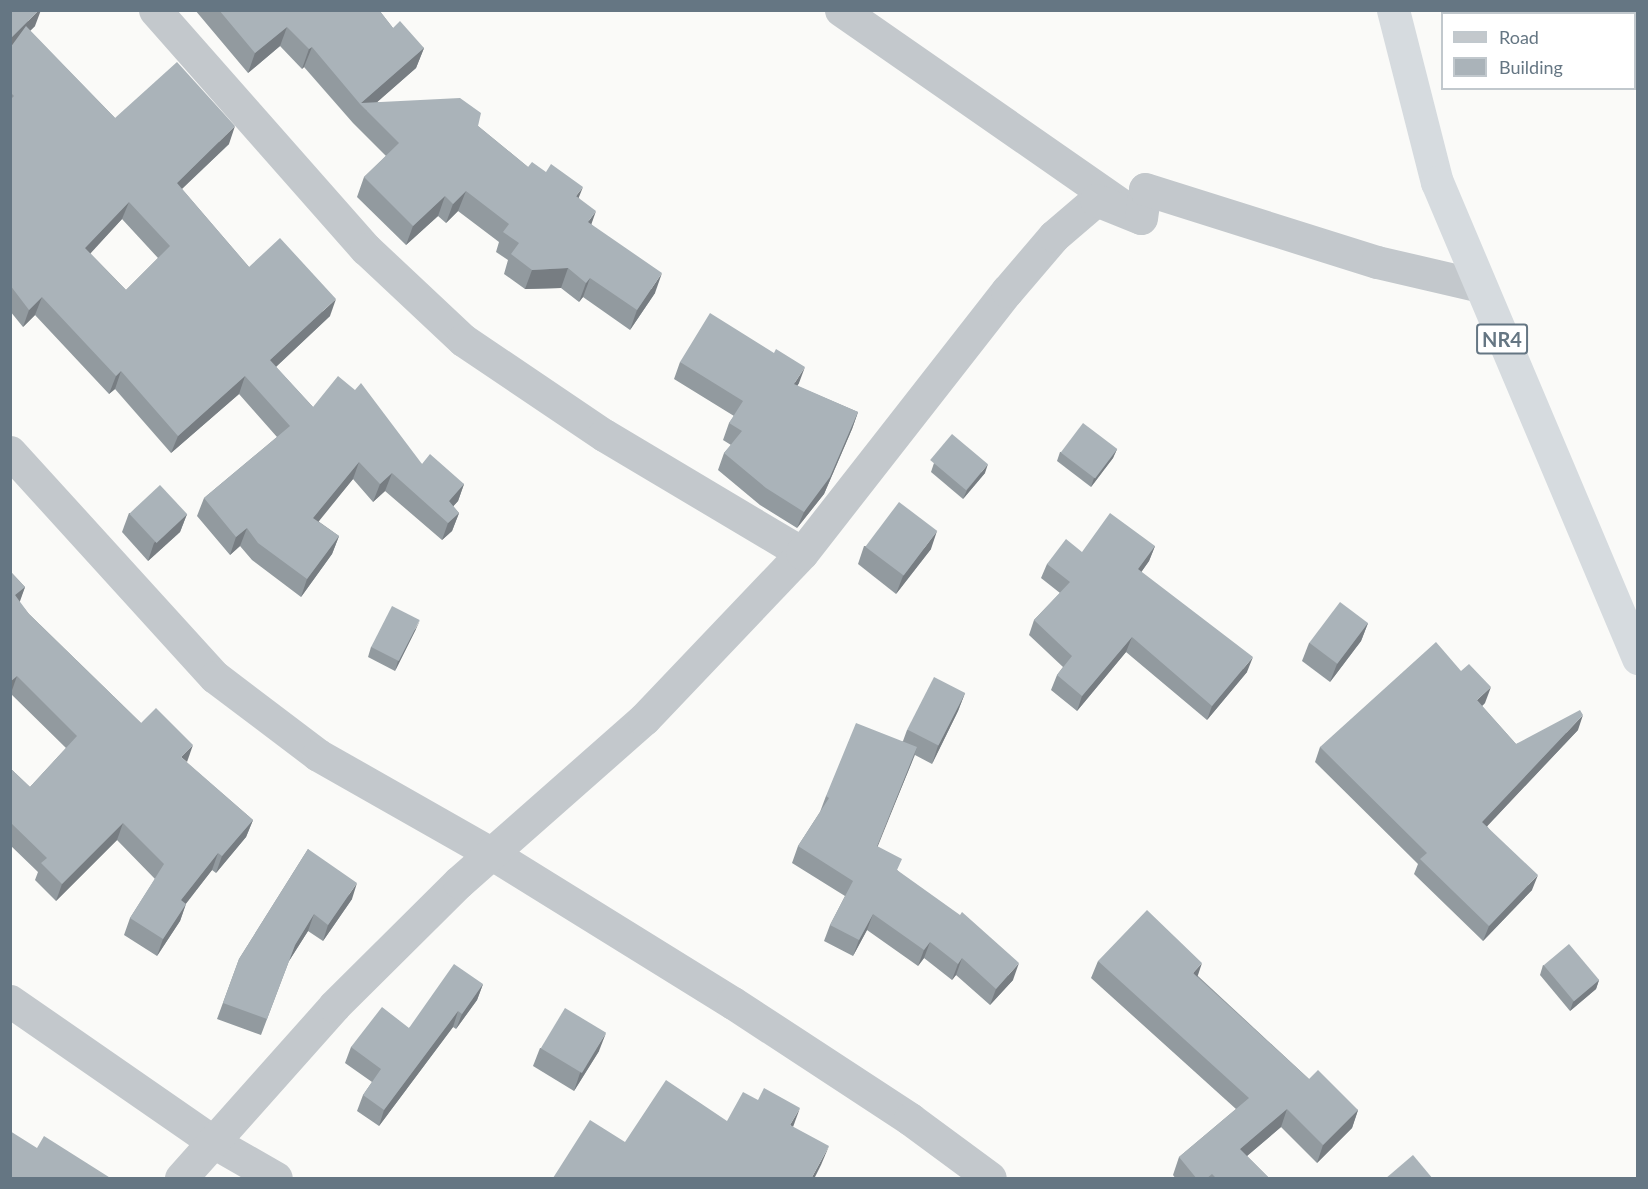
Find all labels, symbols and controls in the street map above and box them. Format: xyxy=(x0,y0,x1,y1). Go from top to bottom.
legend xyxy=(1441,12,1636,90)
text: Road xyxy=(1499,26,1539,48)
text: Building xyxy=(1499,56,1563,78)
road number: NR4 xyxy=(1475,322,1529,356)

